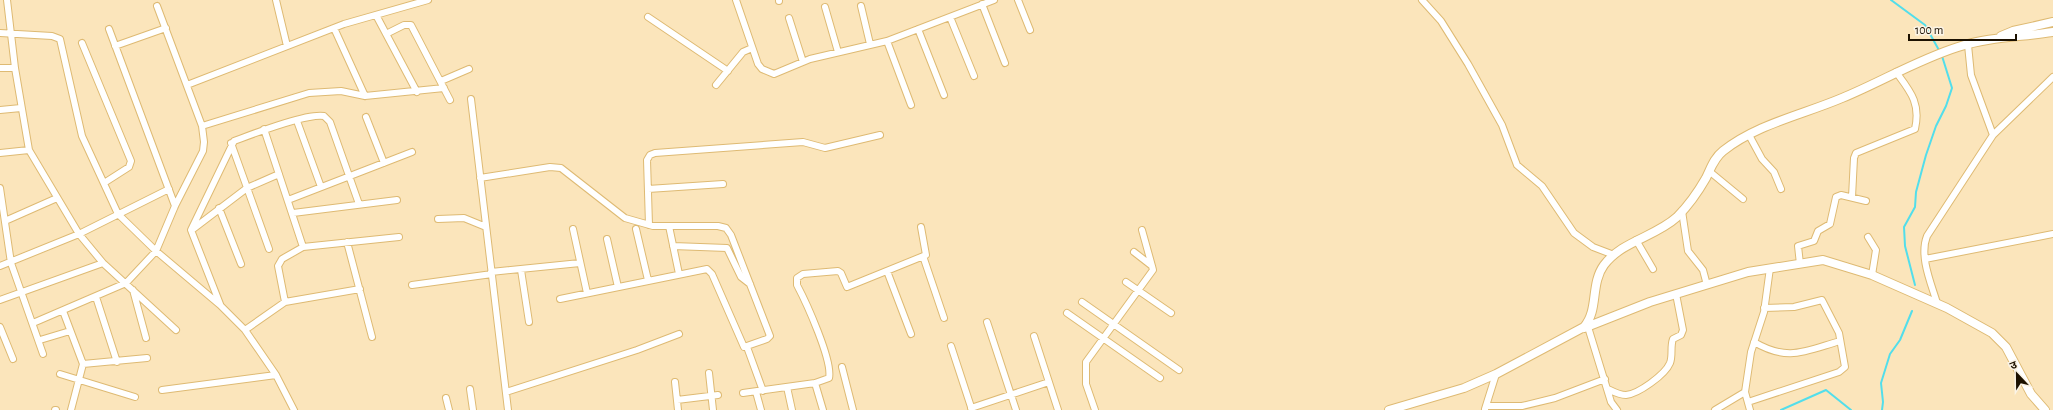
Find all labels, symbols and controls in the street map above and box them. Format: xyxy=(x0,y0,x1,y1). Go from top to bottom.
scale bar xyxy=(1909,16,2016,42)
text: 100 m xyxy=(1915,24,1943,36)
north arrow xyxy=(1997,354,2037,394)
text: उ xyxy=(2008,359,2019,371)

